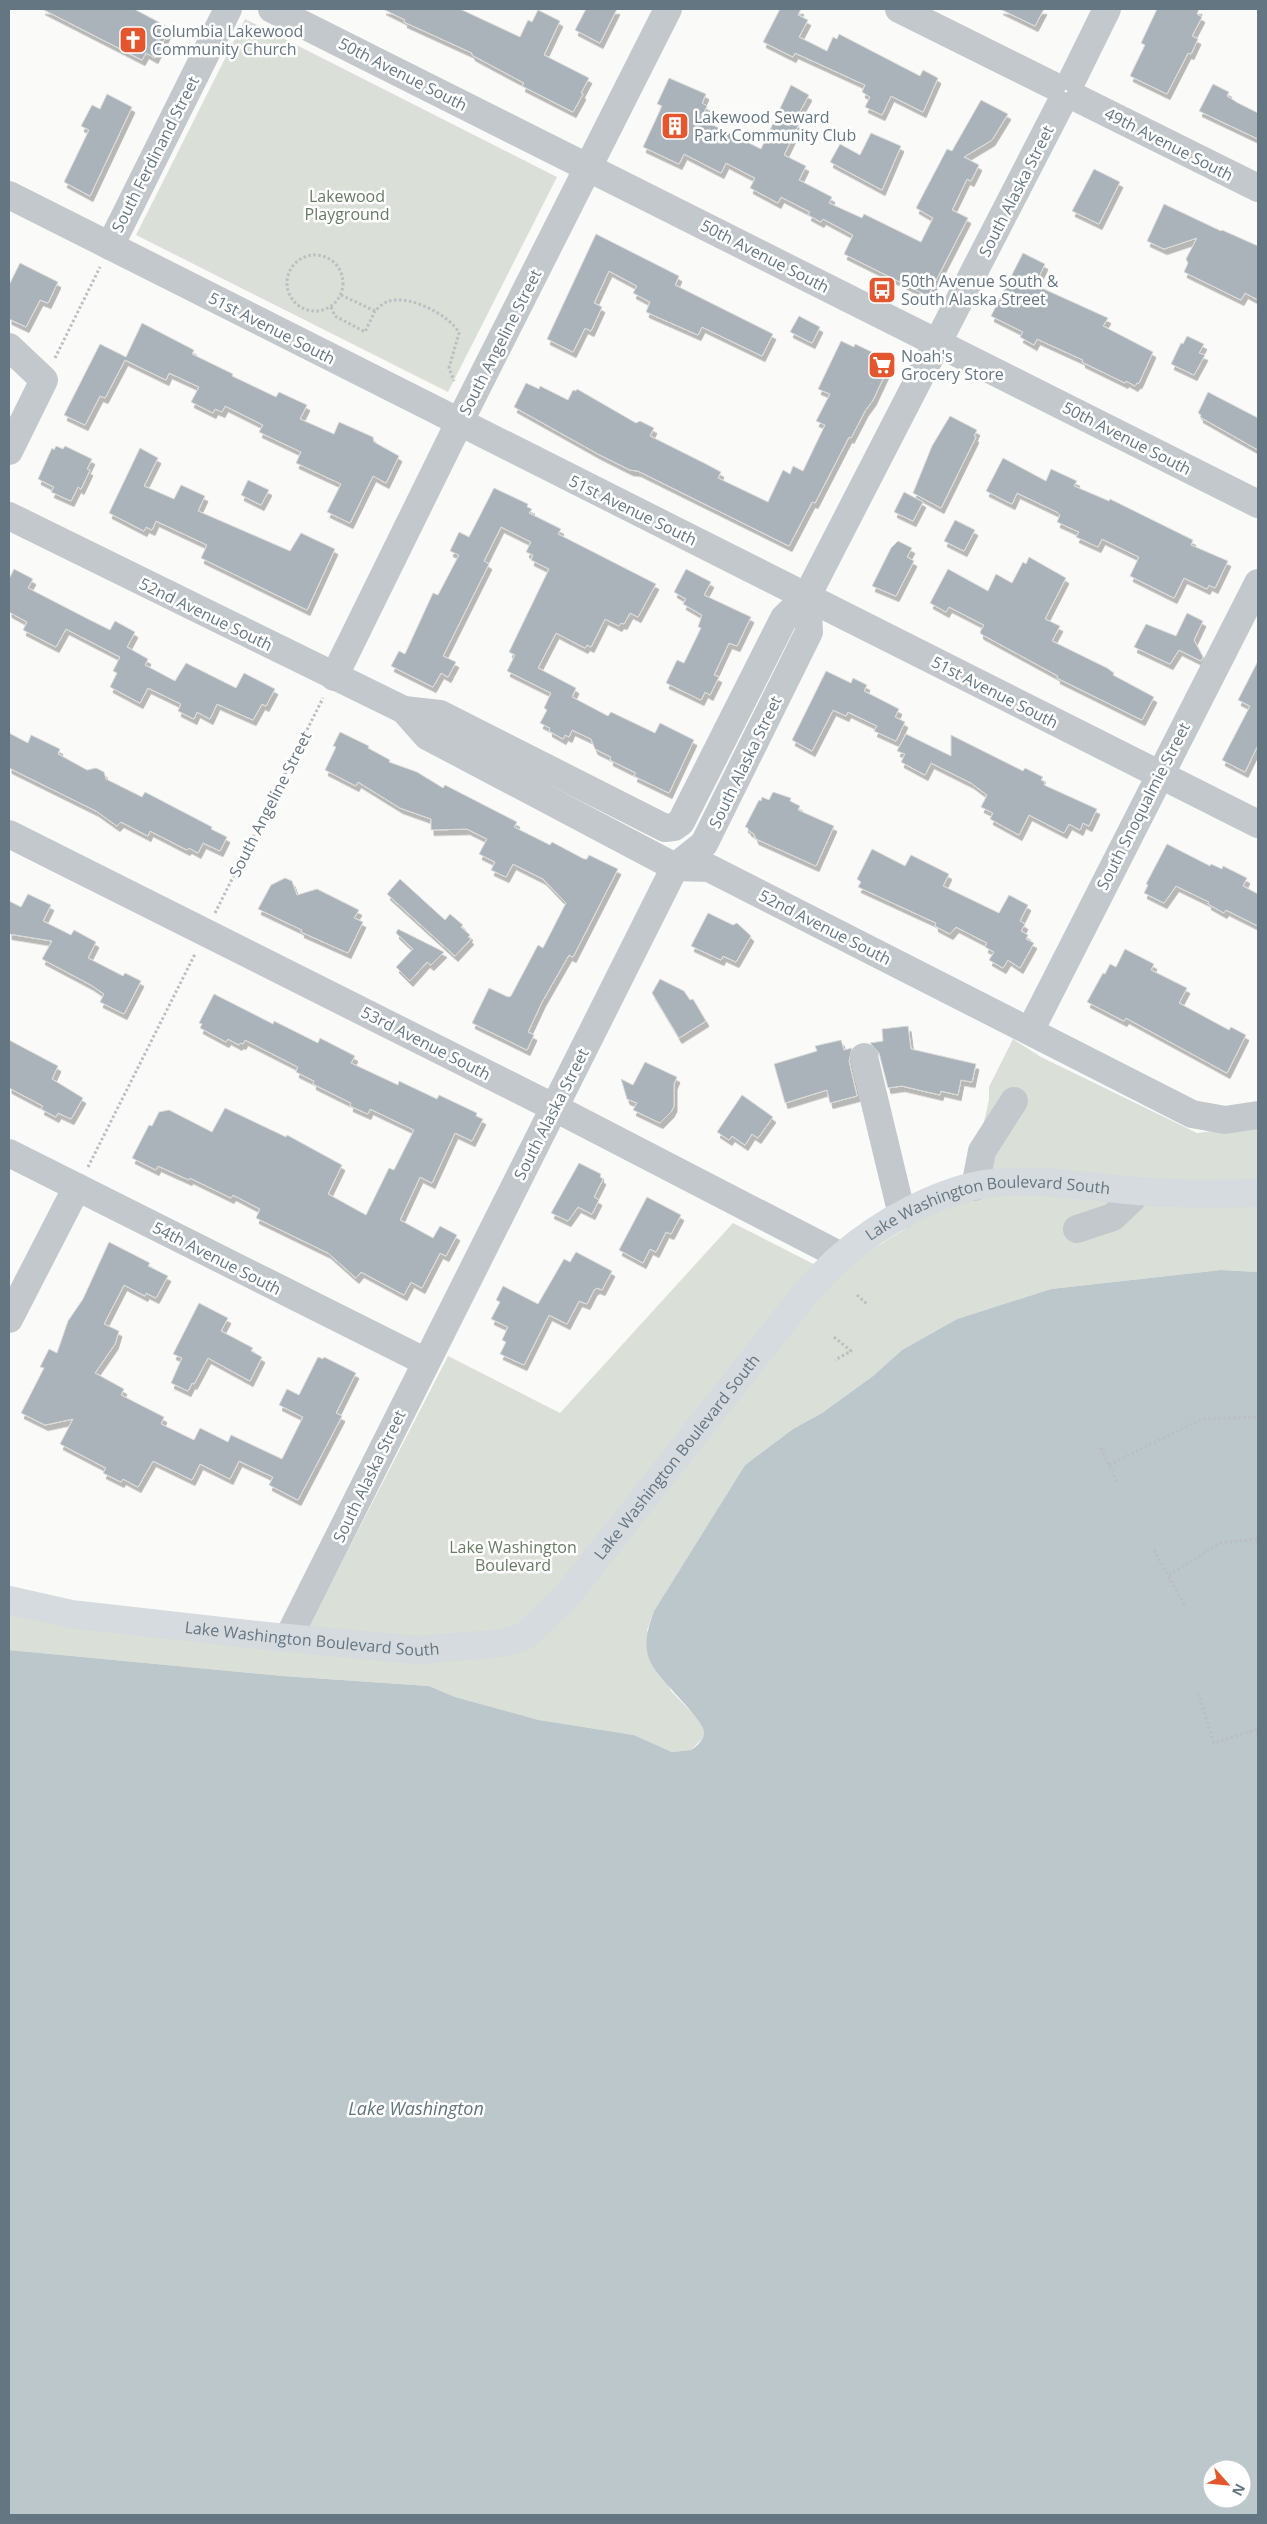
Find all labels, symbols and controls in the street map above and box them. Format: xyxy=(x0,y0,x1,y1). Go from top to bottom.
place label: Columbia Lakewood Community Church xyxy=(152,20,303,60)
church icon: Columbia Lakewood Community Church xyxy=(118,25,148,55)
street label: 50th Avenue South xyxy=(335,32,471,116)
street label: South Ferdinand Street xyxy=(106,72,204,236)
street label: 49th Avenue South xyxy=(1101,102,1237,186)
place label: Lakewood Seward Park Community Club xyxy=(694,106,856,146)
building icon: Lakewood Seward Park Community Club xyxy=(660,111,690,141)
street label: South Alaska Street xyxy=(973,121,1059,260)
park label: Lakewood Playground xyxy=(305,185,389,225)
street label: 50th Avenue South xyxy=(697,214,833,298)
street label: South Angeline Street xyxy=(454,265,547,419)
place label: 50th Avenue South & South Alaska Street xyxy=(901,270,1059,310)
bus stop icon: 50th Avenue South & South Alaska Street xyxy=(867,275,897,305)
street label: 51st Avenue South xyxy=(205,287,339,369)
place label: Noah's Grocery Store xyxy=(901,345,1004,385)
supermarket icon: Noah's Grocery Store xyxy=(867,350,897,380)
street label: 50th Avenue South xyxy=(1059,396,1195,480)
street label: 51st Avenue South xyxy=(566,470,700,550)
street label: 52nd Avenue South xyxy=(136,572,276,656)
street label: 51st Avenue South xyxy=(928,651,1062,733)
street label: South Alaska Street xyxy=(703,692,787,832)
street label: South Snoqualmie Street xyxy=(1091,718,1195,894)
street label: South Angeline Street xyxy=(224,727,317,881)
street label: 52nd Avenue South xyxy=(755,884,895,970)
street label: 53rd Avenue South xyxy=(358,1001,494,1085)
street label: South Alaska Street xyxy=(508,1044,594,1183)
street label: Lake Washington Boulevard South xyxy=(861,1171,1111,1245)
street label: 54th Avenue South xyxy=(149,1216,285,1300)
street label: Lake Washington Boulevard South xyxy=(589,1350,764,1564)
street label: South Alaska Street xyxy=(327,1406,411,1546)
park label: Lake Washington Boulevard xyxy=(449,1536,577,1576)
street label: Lake Washington Boulevard South xyxy=(184,1616,440,1661)
water label: Lake Washington xyxy=(348,2096,484,2120)
north arrow xyxy=(1202,2459,1252,2509)
text: N xyxy=(1228,2481,1250,2500)

